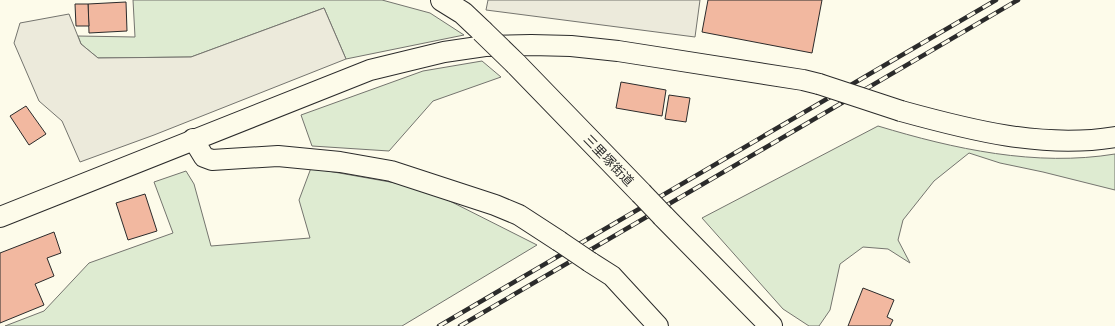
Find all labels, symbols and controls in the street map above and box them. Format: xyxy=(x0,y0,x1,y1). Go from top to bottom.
street label: 三里塚街道 xyxy=(581,132,637,189)

